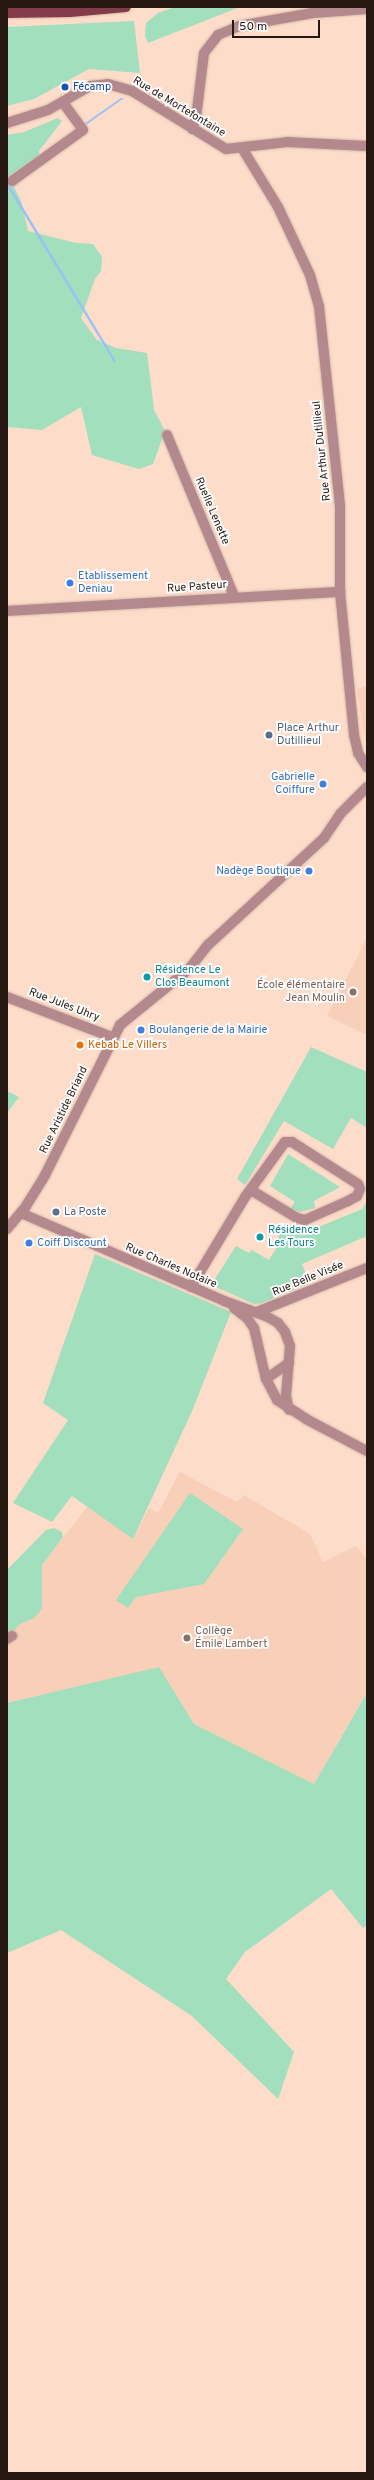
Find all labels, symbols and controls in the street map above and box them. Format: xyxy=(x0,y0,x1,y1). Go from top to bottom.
scale bar xyxy=(234,12,322,38)
text: 50 m xyxy=(239,19,267,35)
street label: Rue de Mortefontaine xyxy=(130,74,228,140)
place label: Fécamp xyxy=(73,80,111,94)
marker: Fécamp xyxy=(60,82,70,92)
street label: Rue Arthur Dutillieul xyxy=(310,400,334,502)
street label: Ruelle Lenette xyxy=(192,475,232,547)
place label: Etablissement Deniau xyxy=(78,570,148,596)
marker: Etablissement Deniau xyxy=(65,578,75,588)
street label: Rue Pasteur xyxy=(167,578,227,596)
place label: Place Arthur Dutillieul xyxy=(277,722,339,748)
marker: Place Arthur Dutillieul xyxy=(264,730,274,740)
place label: Gabrielle Coiffure xyxy=(271,771,315,797)
marker: Gabrielle Coiffure xyxy=(318,779,328,789)
place label: Nadège Boutique xyxy=(216,864,301,878)
marker: Nadège Boutique xyxy=(304,866,314,876)
place label: Résidence Le Clos Beaumont xyxy=(155,964,230,990)
marker: Résidence Le Clos Beaumont xyxy=(142,972,152,982)
place label: École élémentaire Jean Moulin xyxy=(257,979,345,1005)
street label: Rue Jules Uhry xyxy=(27,985,101,1025)
marker: École élémentaire Jean Moulin xyxy=(348,987,358,997)
place label: Boulangerie de la Mairie xyxy=(149,1023,267,1037)
marker: Boulangerie de la Mairie xyxy=(136,1025,146,1035)
place label: Kebab Le Villers xyxy=(88,1038,168,1052)
marker: Kebab Le Villers xyxy=(75,1040,85,1050)
street label: Rue Aristide Briand xyxy=(37,1064,91,1156)
place label: La Poste xyxy=(64,1205,107,1219)
marker: La Poste xyxy=(51,1207,61,1217)
place label: Résidence Les Tours xyxy=(268,1224,319,1250)
marker: Résidence Les Tours xyxy=(255,1232,265,1242)
place label: Coiff Discount xyxy=(37,1236,107,1250)
marker: Coiff Discount xyxy=(24,1238,34,1248)
street label: Rue Charles Notaire xyxy=(123,1241,219,1291)
street label: Rue Belle Visée xyxy=(270,1259,346,1299)
place label: Collège Émile Lambert xyxy=(195,1625,267,1651)
marker: Collège Émile Lambert xyxy=(182,1633,192,1643)

